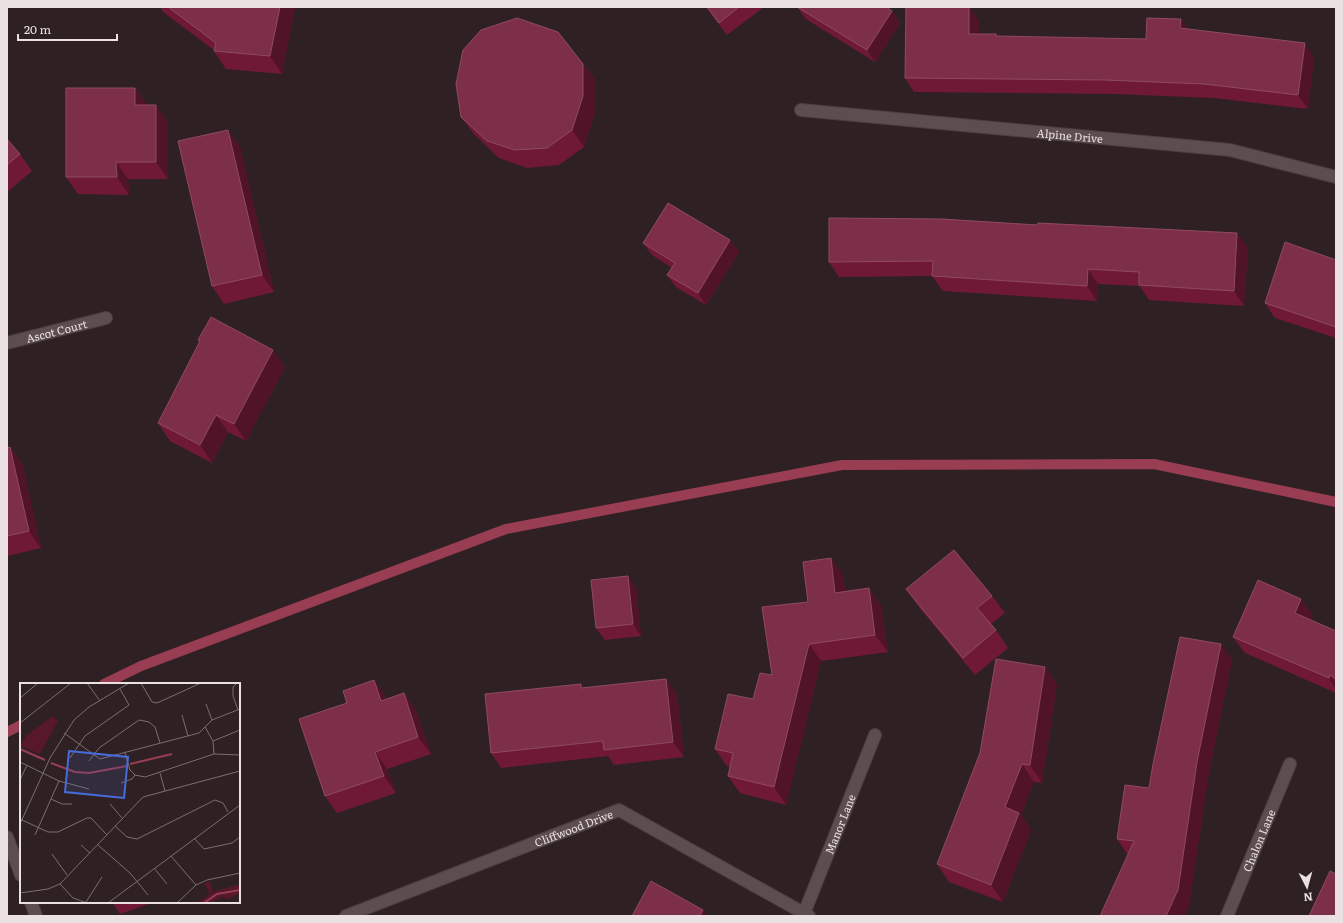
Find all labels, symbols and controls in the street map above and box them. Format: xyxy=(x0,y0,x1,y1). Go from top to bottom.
scale bar xyxy=(18,16,117,42)
text: 20 m xyxy=(24,20,51,38)
street label: Alpine Drive xyxy=(1036,124,1104,146)
street label: Ascot Court xyxy=(24,315,89,346)
inset map xyxy=(20,683,240,903)
street label: Manor Lane xyxy=(820,791,859,856)
street label: Cliffwood Drive xyxy=(532,805,615,850)
street label: Chalon Lane xyxy=(1238,806,1279,874)
north arrow xyxy=(1287,867,1327,907)
text: N xyxy=(1303,890,1314,906)

